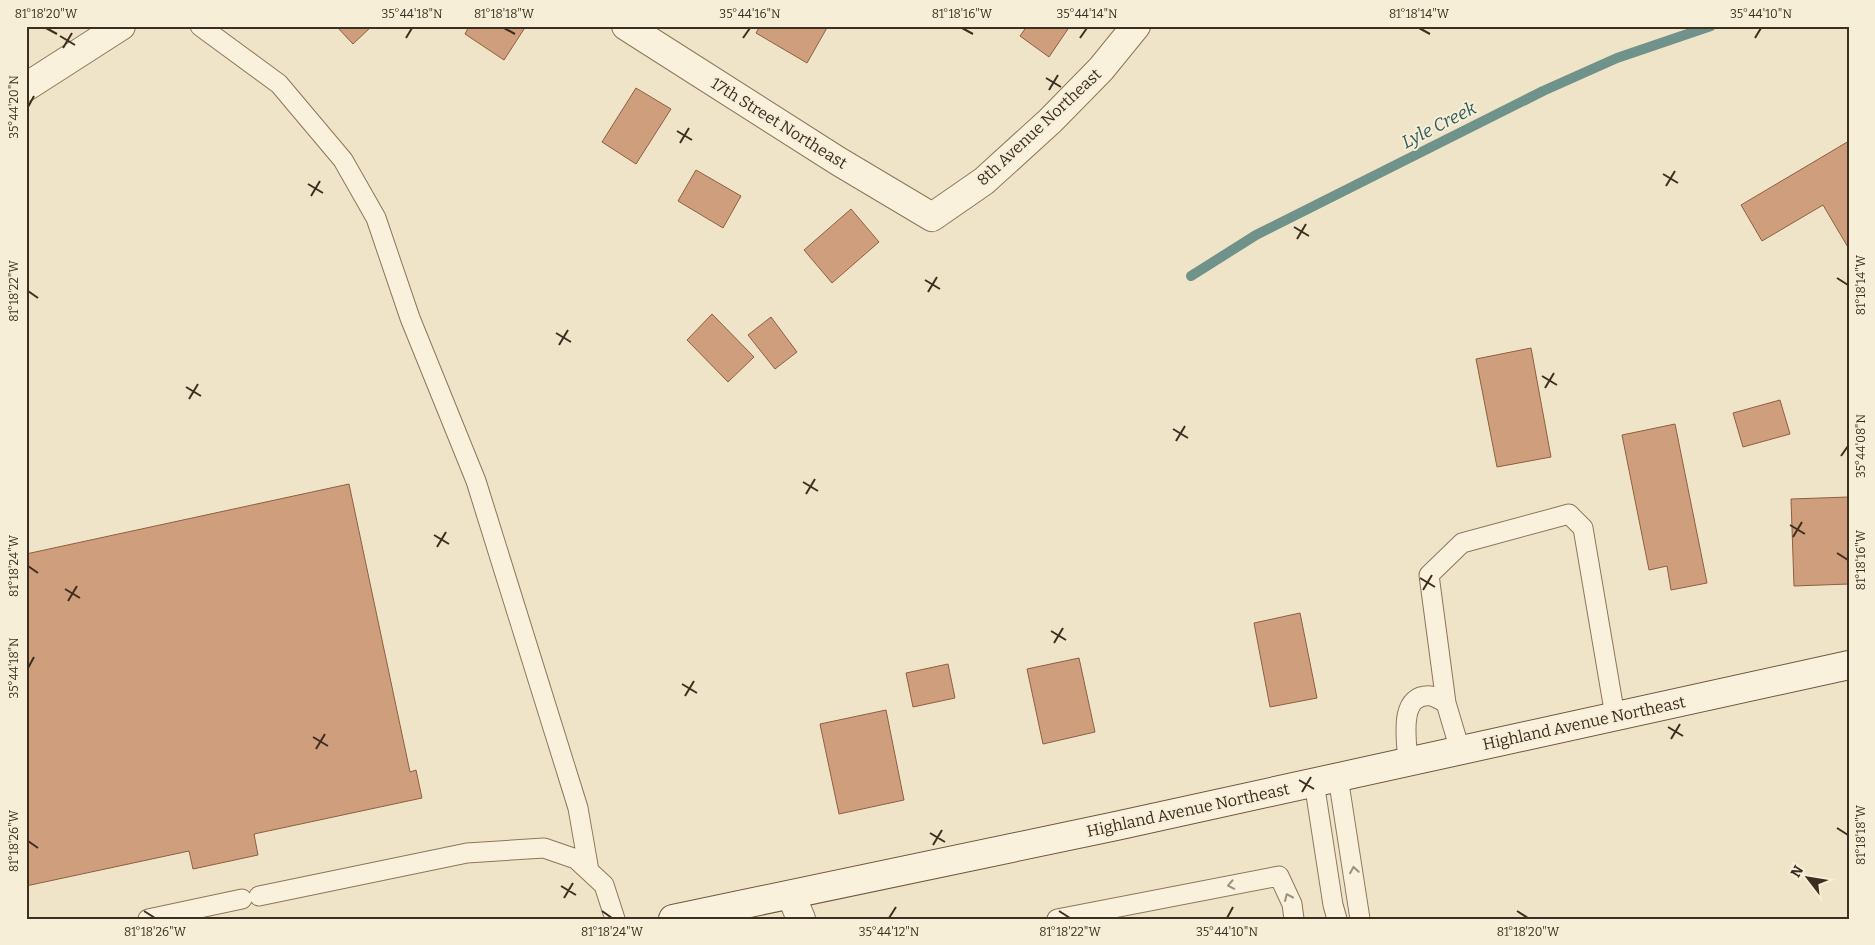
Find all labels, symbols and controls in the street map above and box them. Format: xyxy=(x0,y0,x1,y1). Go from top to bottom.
text: 81°18'20"W xyxy=(15,7,78,21)
text: 35°44'18"N xyxy=(381,7,443,21)
text: 81°18'18"W xyxy=(474,7,535,21)
text: 35°44'16"N xyxy=(719,7,781,21)
text: 81°18'16"W xyxy=(932,7,993,21)
text: 35°44'14"N xyxy=(1056,7,1118,21)
text: 81°18'14"W xyxy=(1389,7,1450,21)
text: 35°44'10"N xyxy=(1730,7,1792,21)
street label: 8th Avenue Northeast xyxy=(973,64,1105,189)
street label: 17th Street Northeast xyxy=(708,73,851,173)
text: 35°44'20"N xyxy=(7,75,21,139)
water label: Lyle Creek xyxy=(1398,97,1480,153)
text: 81°18'14"W xyxy=(1854,254,1868,315)
text: 81°18'22"W xyxy=(7,260,21,322)
text: 35°44'08"N xyxy=(1854,414,1868,478)
text: 81°18'16"W xyxy=(1854,529,1868,590)
text: 81°18'24"W xyxy=(7,534,21,597)
text: 35°44'18"N xyxy=(7,637,21,699)
street label: Highland Avenue Northeast xyxy=(1481,692,1687,754)
street label: Highland Avenue Northeast xyxy=(1085,779,1291,841)
text: 81°18'18"W xyxy=(1854,804,1868,865)
text: 81°18'26"W xyxy=(7,809,21,872)
north arrow xyxy=(1782,852,1832,902)
text: N xyxy=(1787,862,1807,881)
one-way arrow xyxy=(1349,866,1359,875)
one-way arrow xyxy=(1227,880,1235,890)
one-way arrow xyxy=(1284,893,1295,902)
text: 81°18'26"W xyxy=(124,925,187,939)
text: 81°18'24"W xyxy=(581,925,644,939)
text: 35°44'12"N xyxy=(859,925,920,939)
text: 81°18'22"W xyxy=(1039,925,1101,939)
text: 35°44'10"N xyxy=(1196,925,1258,939)
text: 81°18'20"W xyxy=(1497,925,1560,939)

